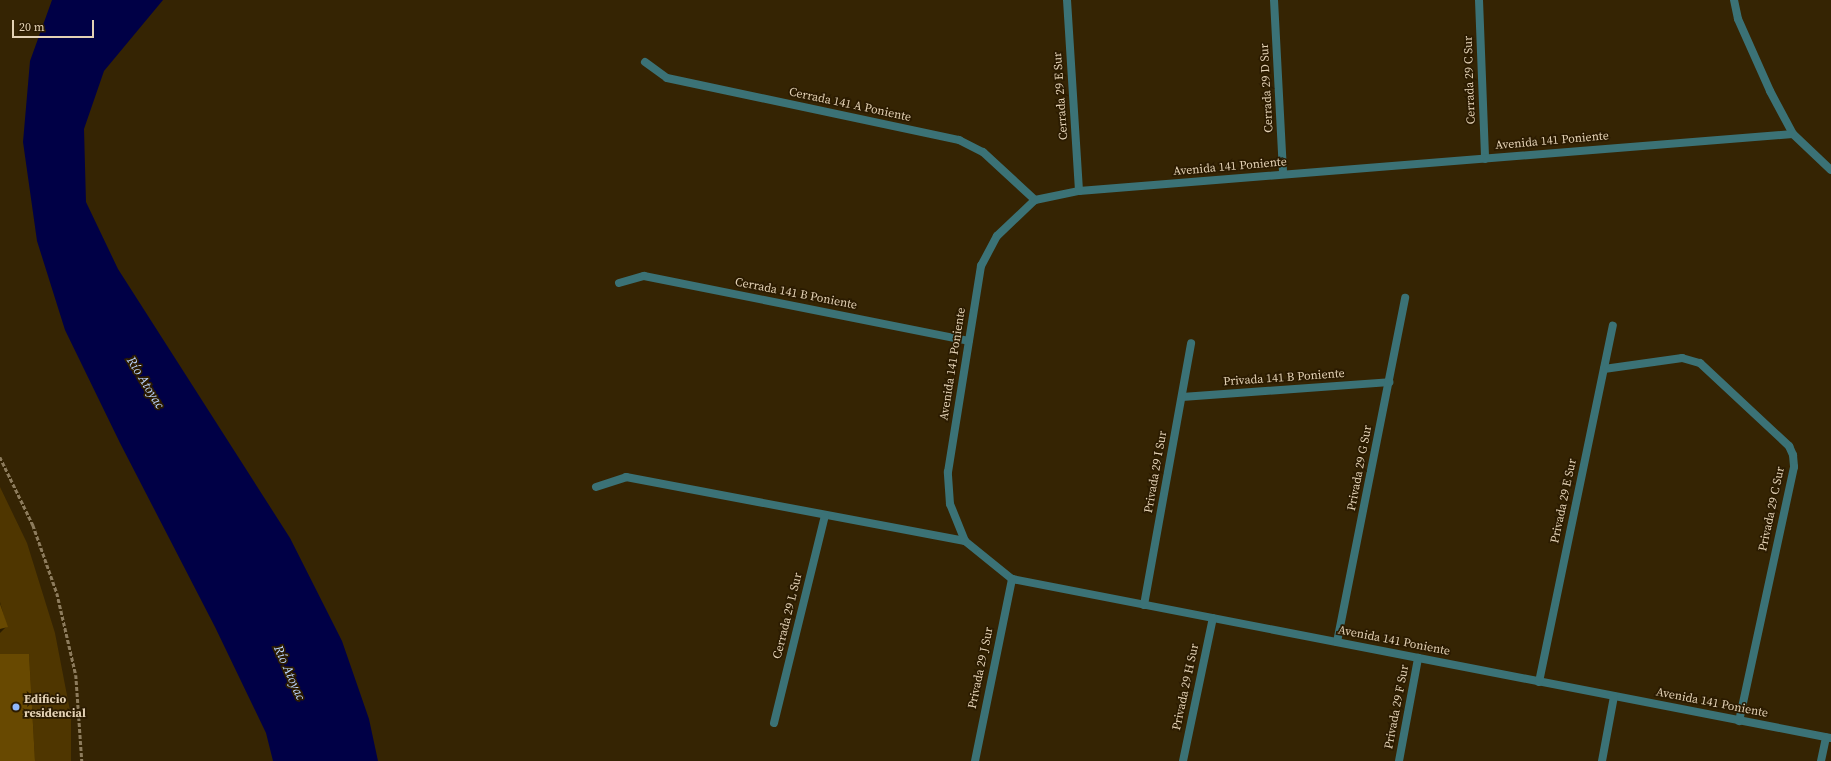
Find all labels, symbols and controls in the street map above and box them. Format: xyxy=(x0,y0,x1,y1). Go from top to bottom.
scale bar xyxy=(14,12,96,38)
text: 20 m xyxy=(19,19,45,35)
street label: Cerrada 29 C Sur xyxy=(1461,35,1479,125)
street label: Cerrada 29 D Sur xyxy=(1257,43,1277,133)
street label: Cerrada 29 E Sur xyxy=(1051,51,1071,141)
street label: Cerrada 141 A Poniente xyxy=(788,85,912,125)
street label: Avenida 141 Poniente xyxy=(1495,129,1609,153)
street label: Avenida 141 Poniente xyxy=(1173,155,1287,179)
street label: Cerrada 141 B Poniente xyxy=(734,275,858,313)
street label: Avenida 141 Poniente xyxy=(937,307,969,421)
water label: Río Atoyac xyxy=(123,354,167,412)
street label: Privada 141 B Poniente xyxy=(1223,367,1345,389)
street label: Privada 29 G Sur xyxy=(1345,424,1375,512)
street label: Privada 29 I Sur xyxy=(1142,430,1170,514)
street label: Privada 29 E Sur xyxy=(1548,457,1580,545)
street label: Privada 29 C Sur xyxy=(1756,465,1788,553)
street label: Cerrada 29 L Sur xyxy=(770,571,806,661)
street label: Avenida 141 Poniente xyxy=(1337,623,1451,659)
street label: Privada 29 J Sur xyxy=(965,626,997,710)
street label: Privada 29 H Sur xyxy=(1170,642,1202,732)
water label: Río Atoyac xyxy=(270,643,308,703)
street label: Privada 29 F Sur xyxy=(1382,664,1412,750)
street label: Avenida 141 Poniente xyxy=(1655,685,1769,721)
place label: Edificio residencial xyxy=(24,693,86,721)
marker: Edificio residencial xyxy=(11,702,21,712)

